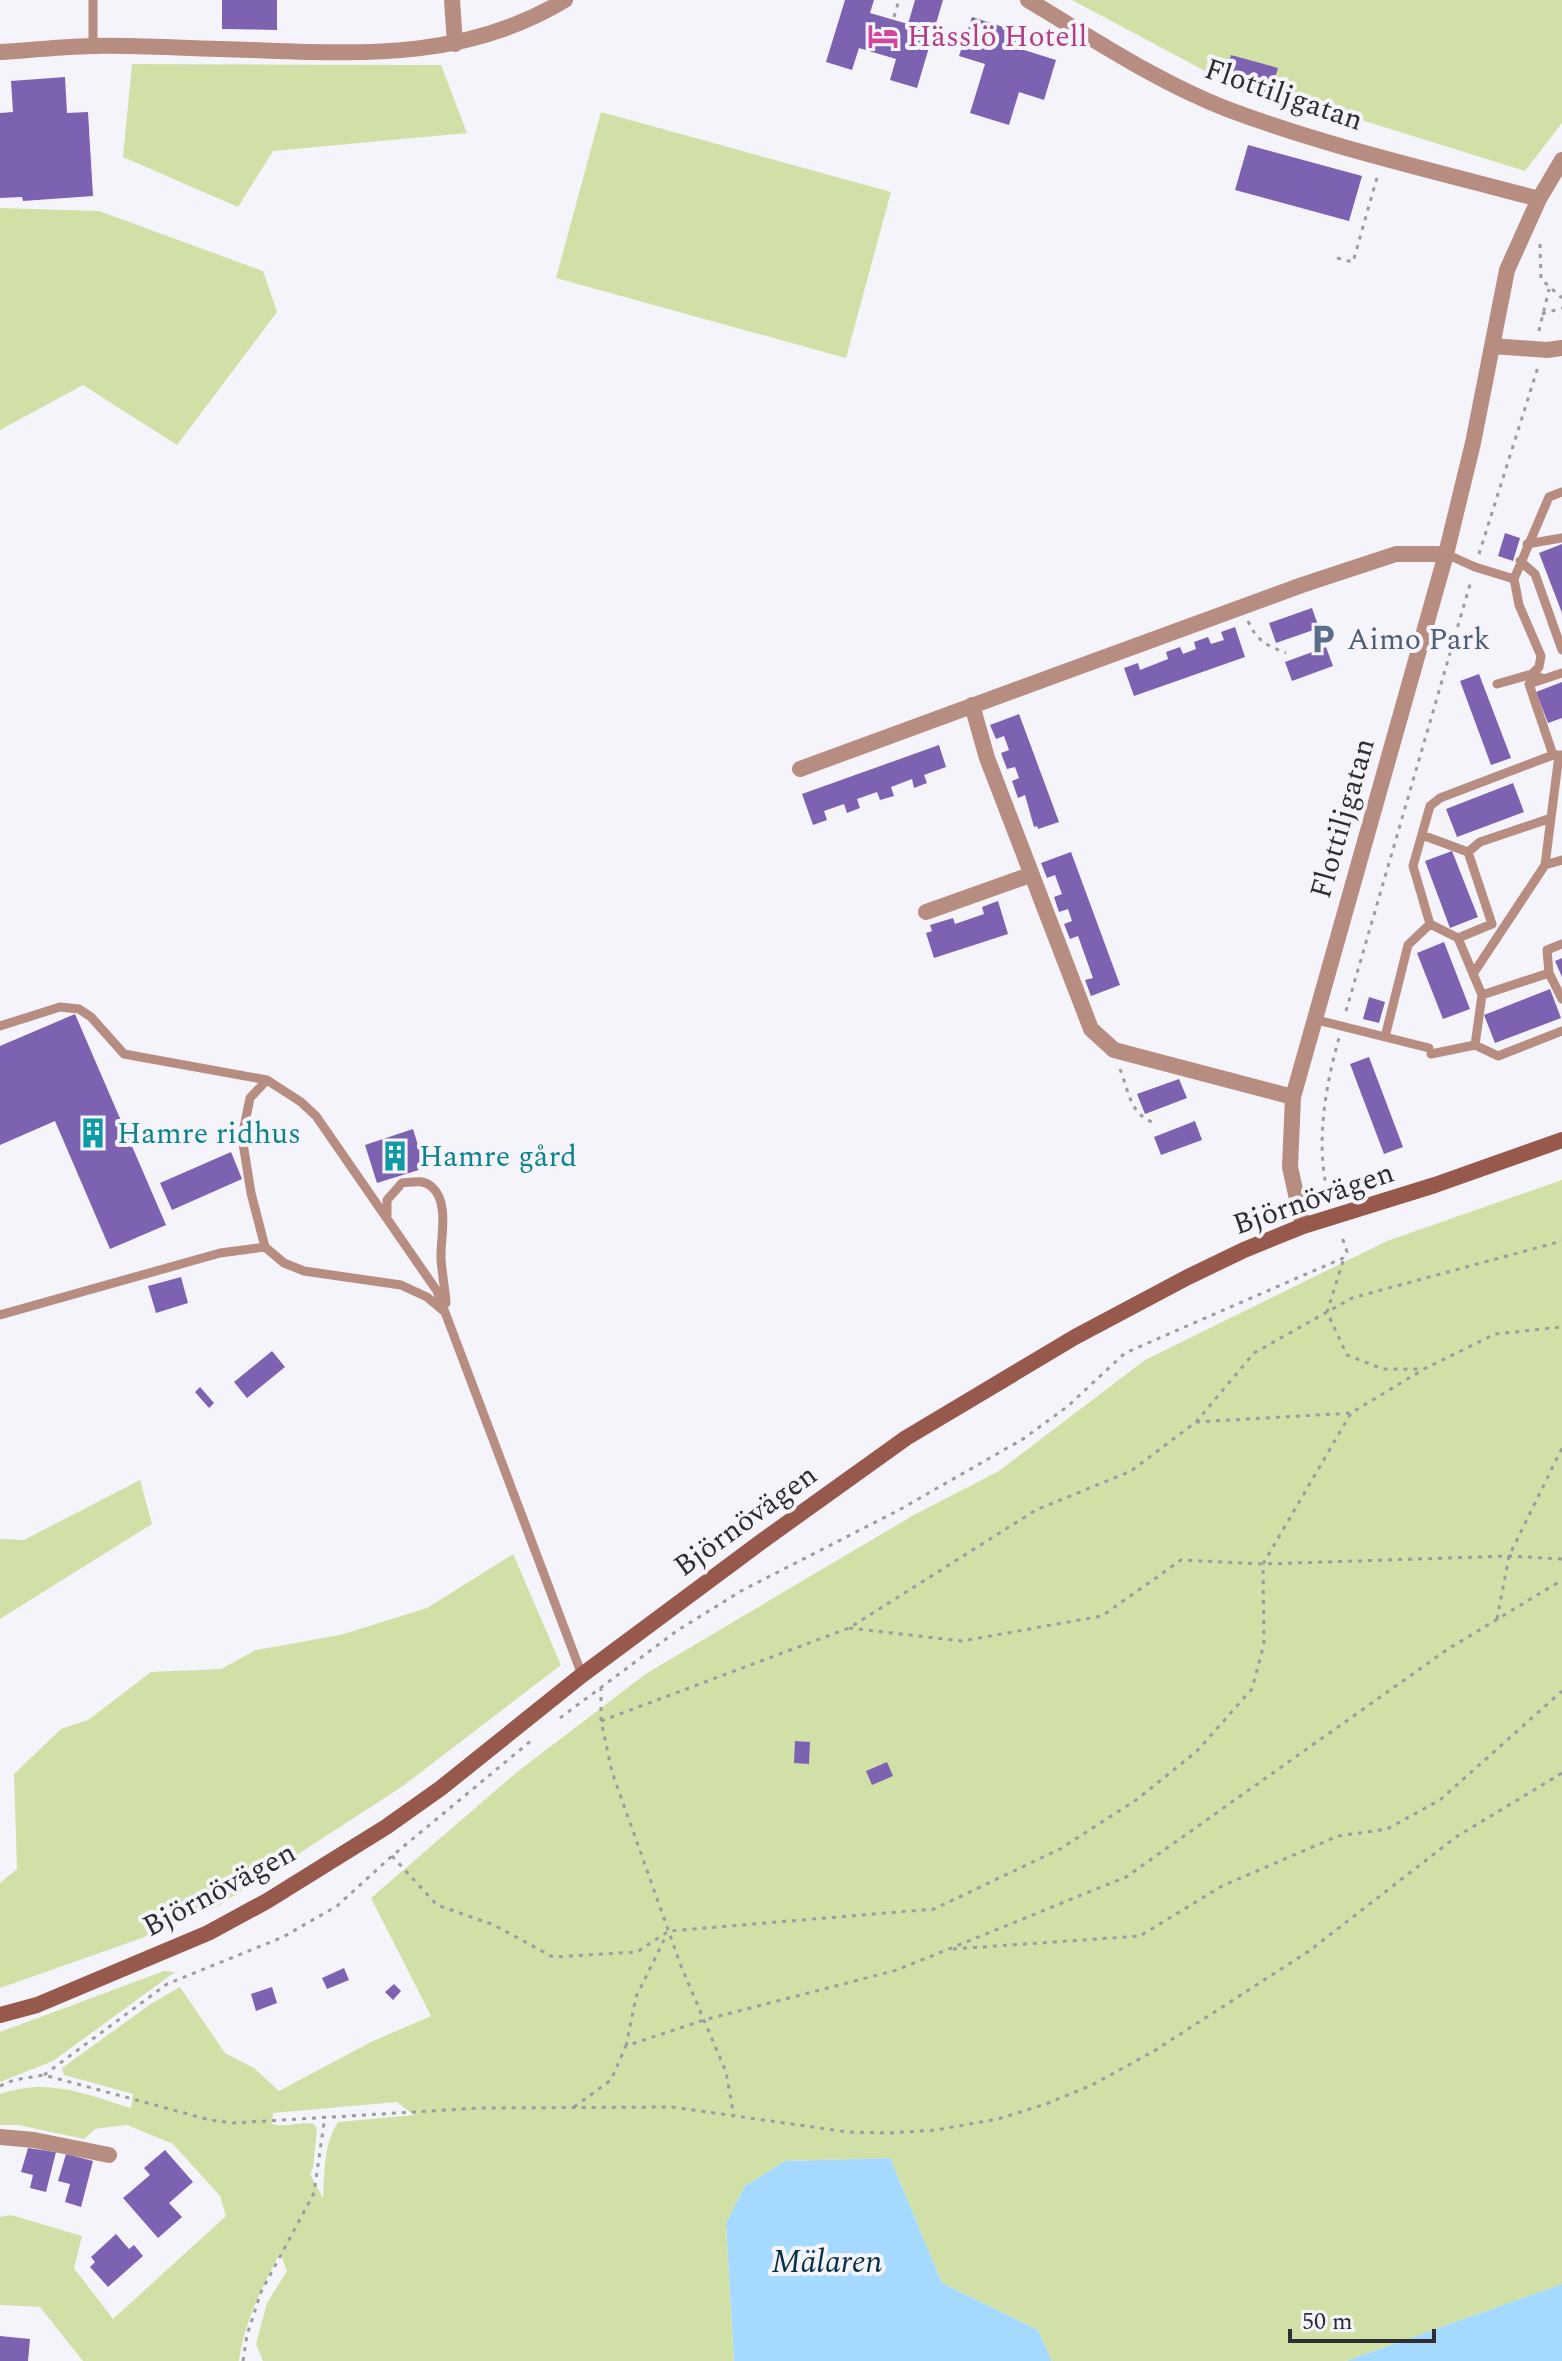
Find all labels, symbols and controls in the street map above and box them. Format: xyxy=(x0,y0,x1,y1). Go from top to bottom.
place label: Hässlö Hotell xyxy=(907,14,1087,60)
hotel icon: Hässlö Hotell xyxy=(866,19,900,53)
street label: Flottiljgatan xyxy=(1198,46,1369,144)
place label: Aimo Park xyxy=(1347,617,1490,663)
parking icon: Aimo Park xyxy=(1306,622,1340,656)
street label: Flottiljgatan xyxy=(1298,733,1388,904)
place label: Hamre ridhus xyxy=(117,1111,301,1157)
building icon: Hamre ridhus xyxy=(76,1116,110,1150)
place label: Hamre gård xyxy=(419,1134,577,1180)
building icon: Hamre gård xyxy=(378,1139,412,1173)
street label: Björnövägen xyxy=(1226,1150,1400,1248)
street label: Björnövägen xyxy=(664,1453,827,1589)
street label: Björnövägen xyxy=(135,1830,304,1950)
water label: Mälaren xyxy=(771,2238,883,2287)
scale bar xyxy=(1290,2293,1434,2343)
text: 50 m xyxy=(1302,2304,1353,2340)

